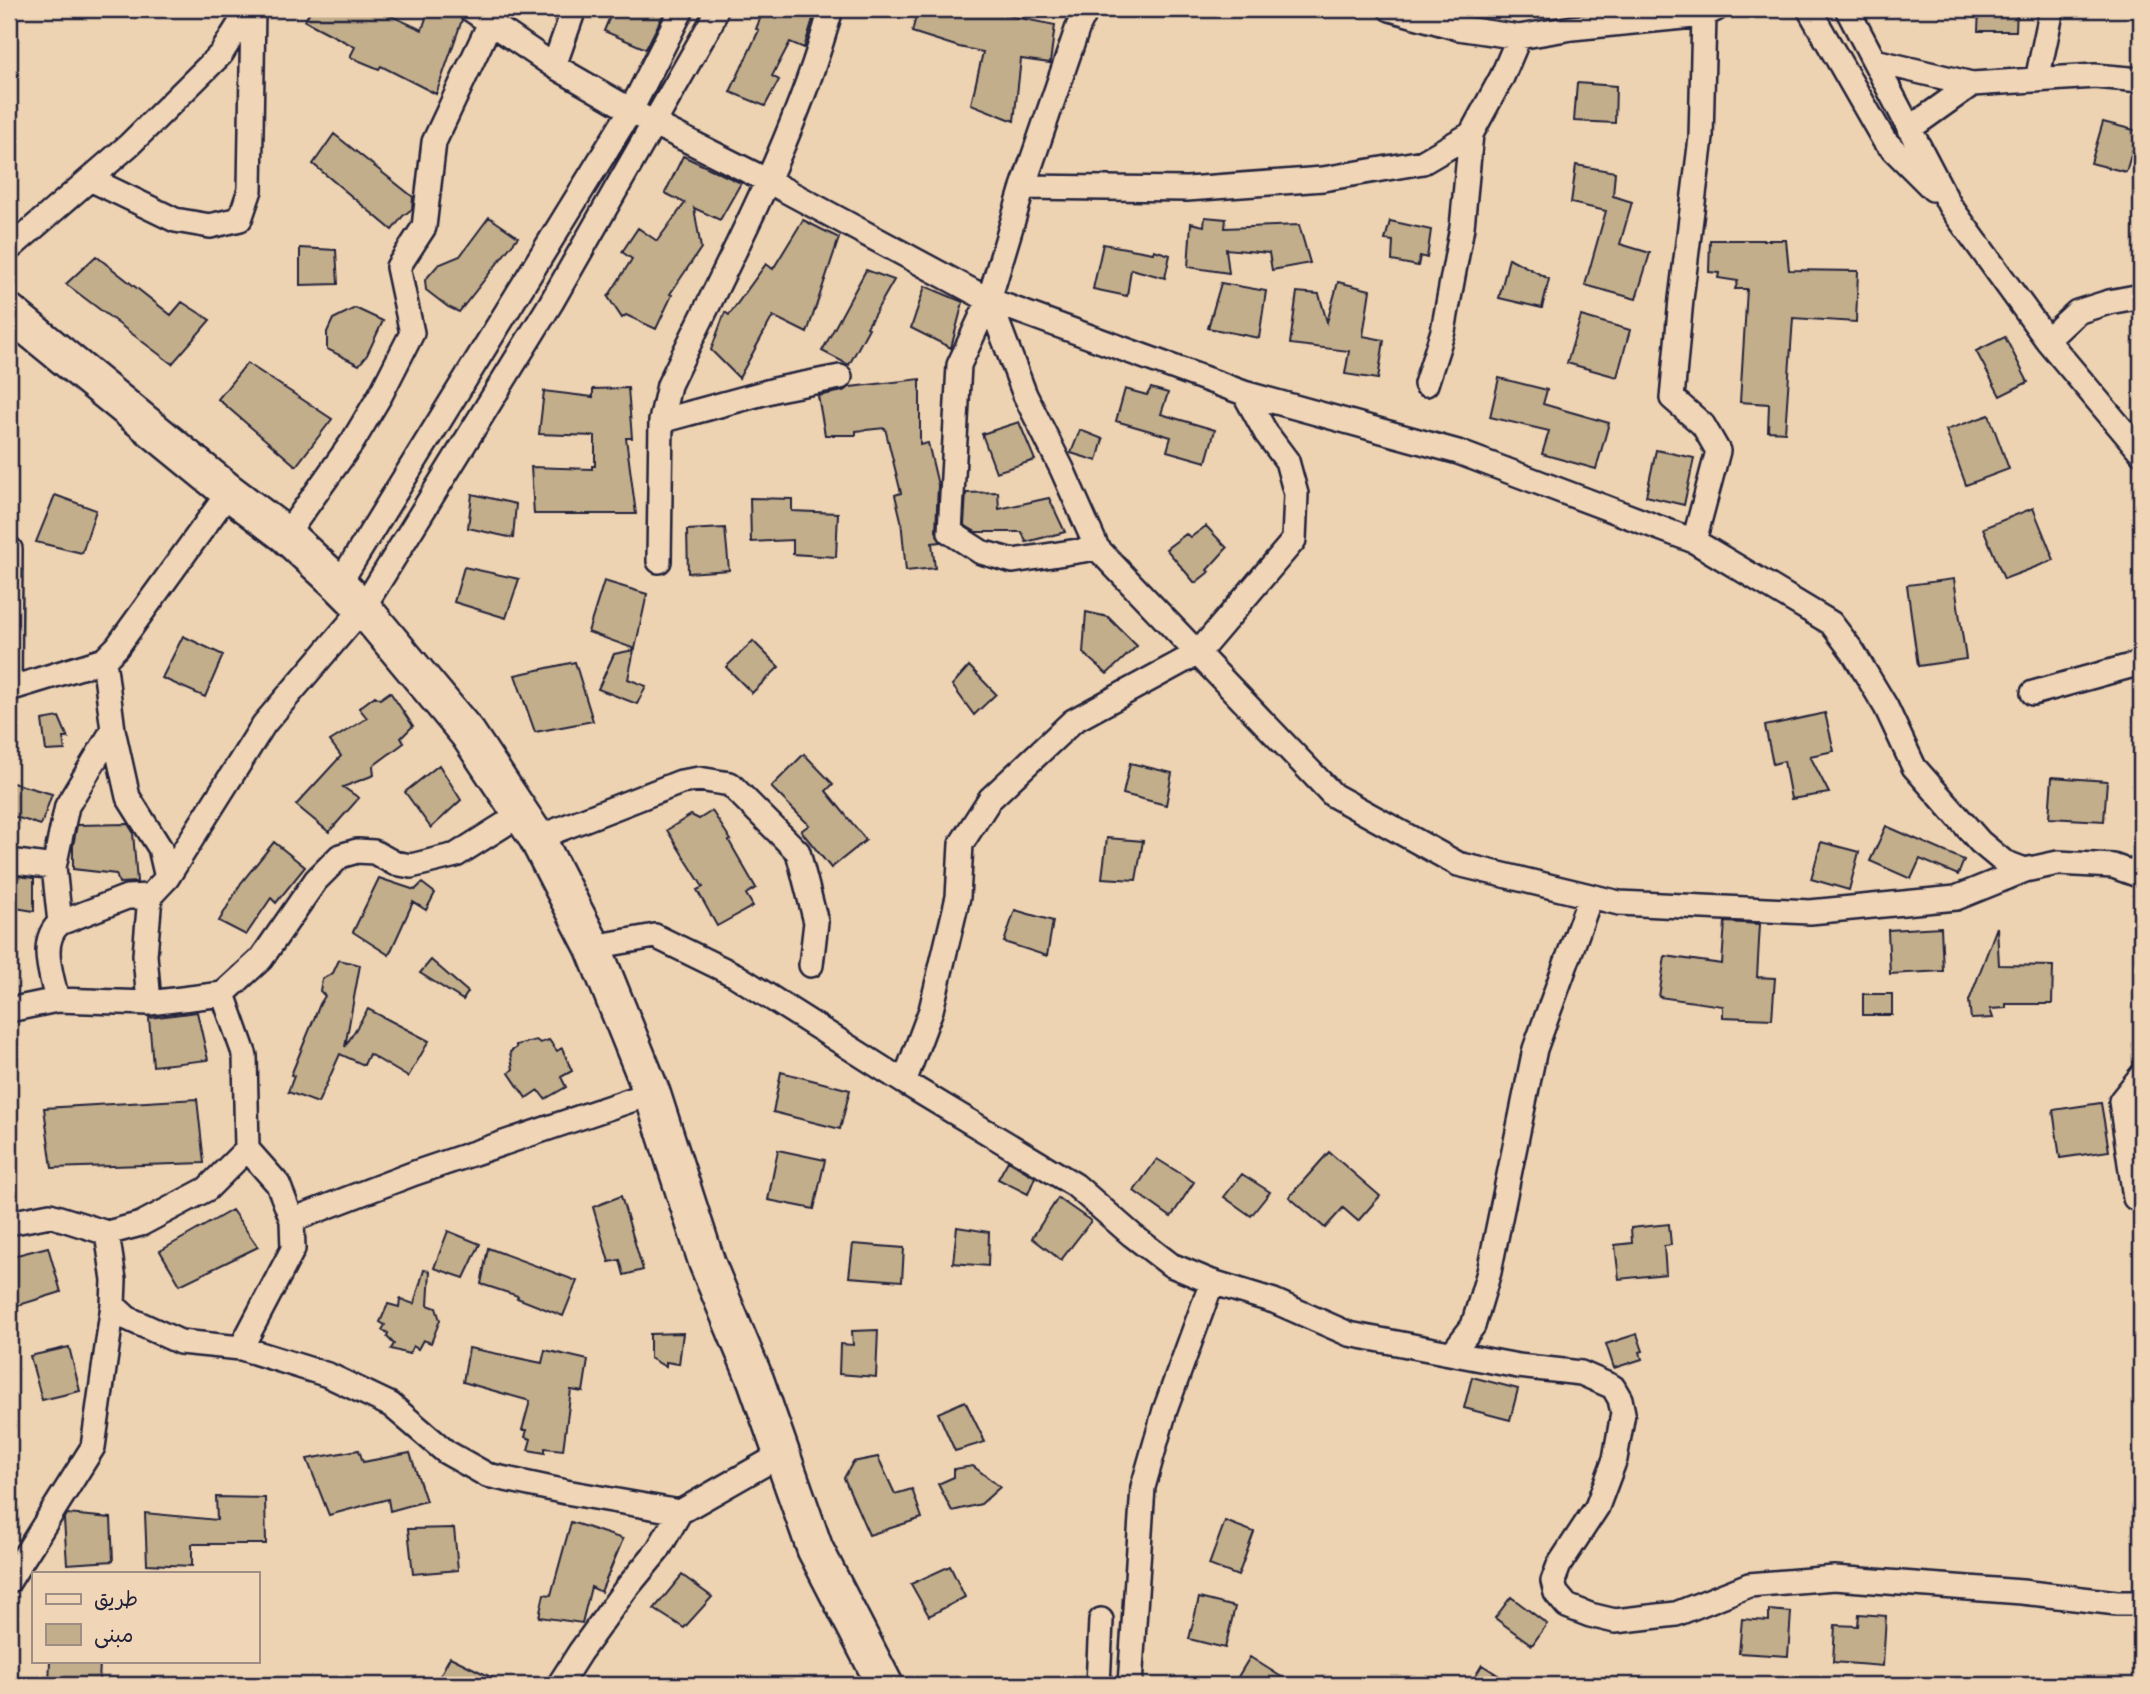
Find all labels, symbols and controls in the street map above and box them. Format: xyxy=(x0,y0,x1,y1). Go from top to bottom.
legend xyxy=(32,1572,259,1662)
text: طريق xyxy=(94,1586,138,1614)
text: مبنى xyxy=(94,1622,133,1650)

